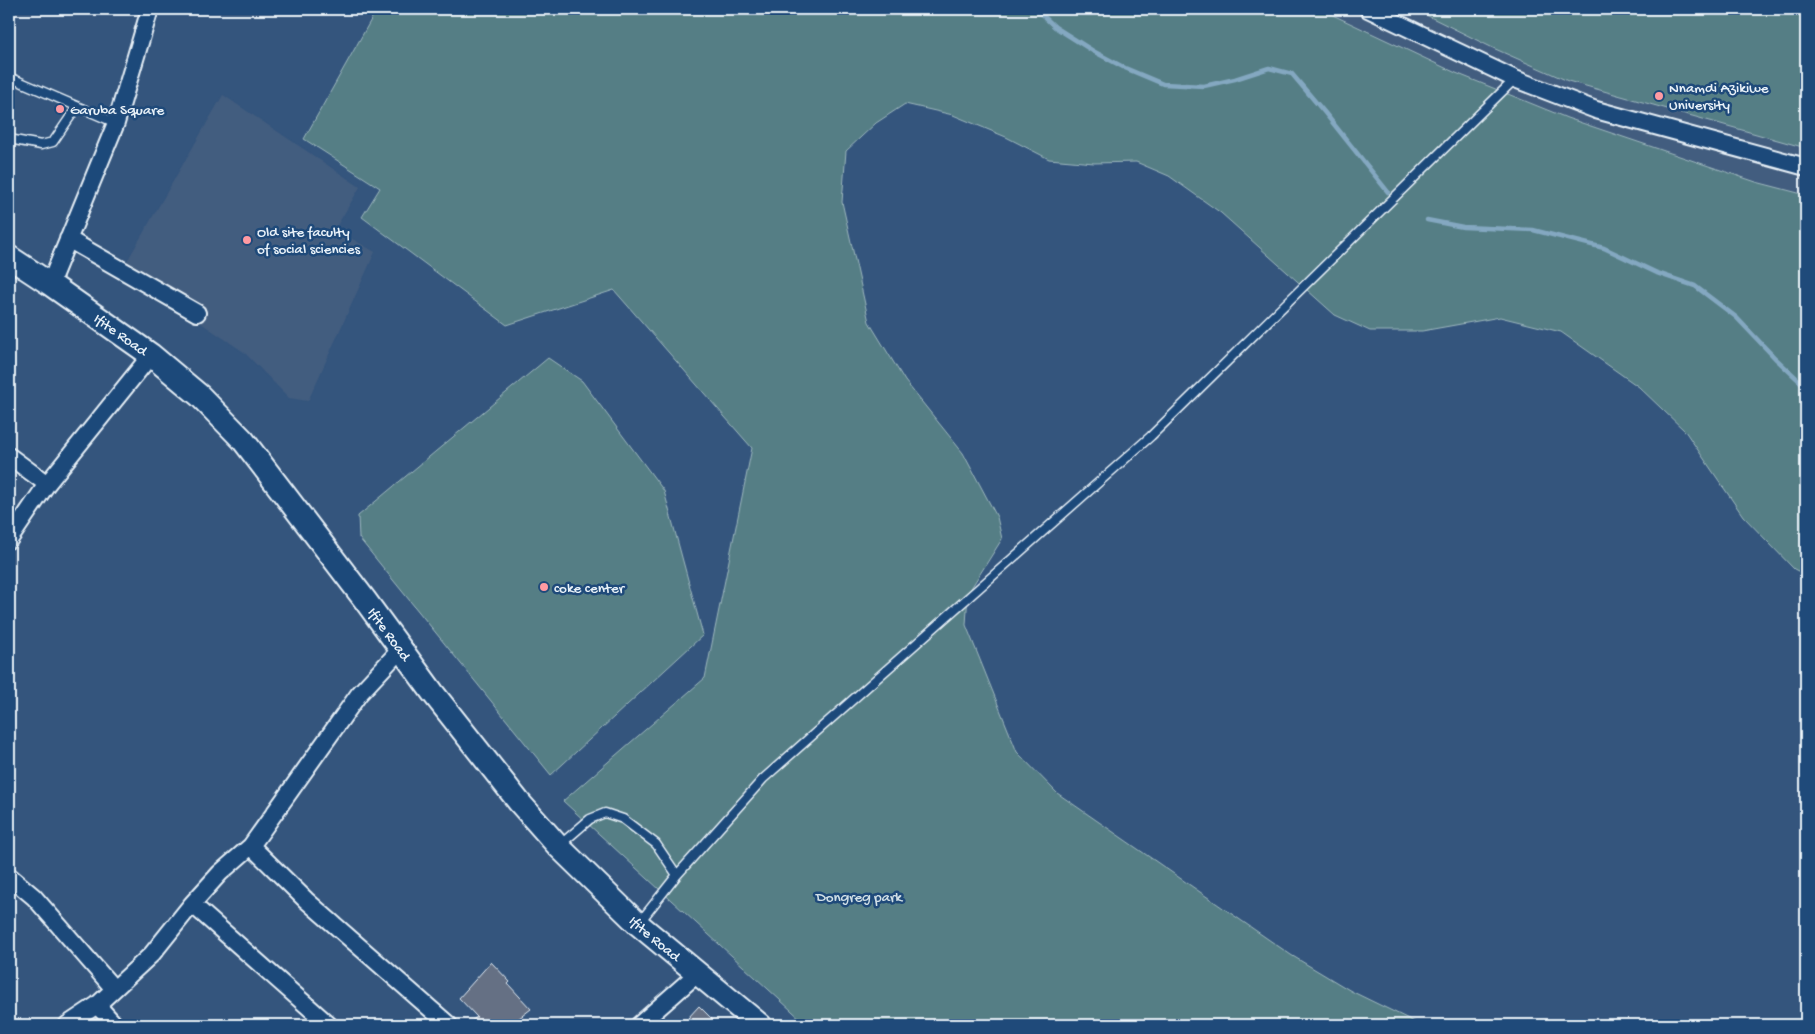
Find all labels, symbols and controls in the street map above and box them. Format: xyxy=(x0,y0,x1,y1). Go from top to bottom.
place label: Nnamdi Azikiwe University xyxy=(1669,80,1769,115)
marker: Nnamdi Azikiwe University xyxy=(1653,90,1665,102)
place label: Garuba Square xyxy=(70,102,165,120)
marker: Garuba Square xyxy=(54,103,66,115)
place label: Old site faculty of social sciencies xyxy=(257,224,361,259)
marker: Old site faculty of social sciencies xyxy=(241,234,253,246)
street label: Ifite Road xyxy=(90,311,151,361)
place label: coke center xyxy=(554,580,626,598)
marker: coke center xyxy=(538,581,550,593)
street label: Ifite Road xyxy=(363,605,414,666)
park label: Dongreg park xyxy=(815,889,903,907)
street label: Ifite Road xyxy=(624,913,684,967)

